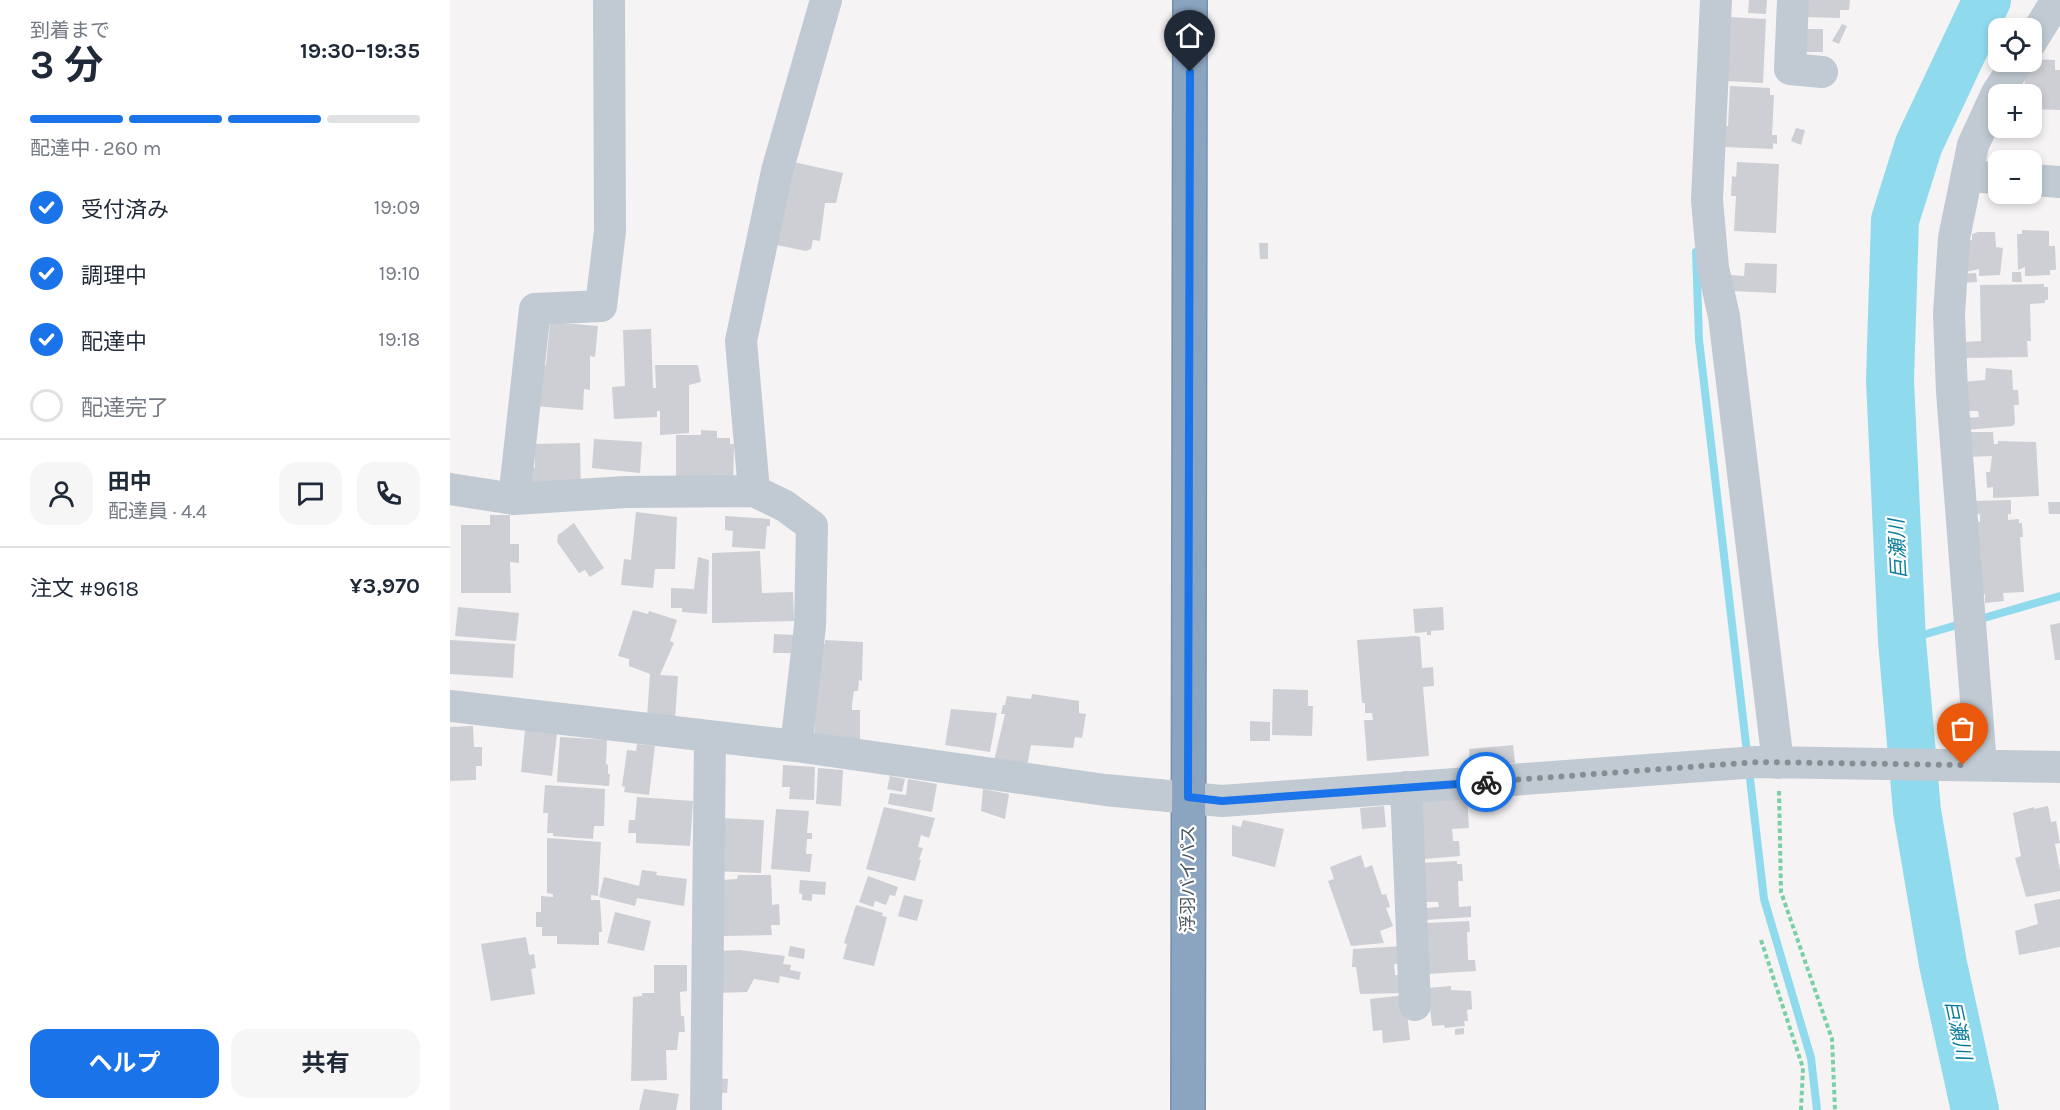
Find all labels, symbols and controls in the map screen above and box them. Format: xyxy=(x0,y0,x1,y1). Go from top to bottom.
pin xyxy=(1164,10,1215,72)
map controls xyxy=(1988,18,2042,204)
button: locate xyxy=(1988,18,2042,72)
text: 到着まで xyxy=(30,19,110,42)
icon: home xyxy=(1173,19,1206,52)
text: 19:30–19:35 xyxy=(300,38,420,64)
text: 3 分 xyxy=(30,42,103,88)
button: + xyxy=(1988,84,2042,138)
text: 配達中 · 260 m xyxy=(30,137,161,160)
button: − xyxy=(1988,150,2042,204)
icon: check xyxy=(30,191,63,224)
text: 19:09 xyxy=(374,196,420,219)
text: 受付済み xyxy=(81,197,169,223)
icon: check xyxy=(30,257,63,290)
text: 19:10 xyxy=(379,262,420,285)
text: 調理中 xyxy=(81,263,147,289)
icon: check xyxy=(30,323,63,356)
text: 19:18 xyxy=(378,328,420,351)
text: 配達中 xyxy=(81,329,147,355)
text: 配達完了 xyxy=(81,395,169,421)
button: person xyxy=(30,462,93,525)
button: chat xyxy=(279,462,342,525)
button: phone xyxy=(357,462,420,525)
text: 田中 xyxy=(108,469,152,495)
text: 配達員 · 4.4 xyxy=(108,500,207,523)
water label: 巨瀬川 xyxy=(1885,516,1911,580)
text: ¥3,970 xyxy=(350,573,420,599)
text: 注文 #9618 xyxy=(30,576,139,602)
pin xyxy=(1937,703,1988,765)
icon: bag xyxy=(1946,712,1979,745)
courier xyxy=(1456,752,1516,812)
icon: bike xyxy=(1470,766,1503,799)
street label: 浮羽バイパス xyxy=(1177,825,1199,933)
water label: 巨瀬川 xyxy=(1941,998,1976,1064)
button: ヘルプ xyxy=(30,1029,219,1098)
button: 共有 xyxy=(231,1029,420,1098)

